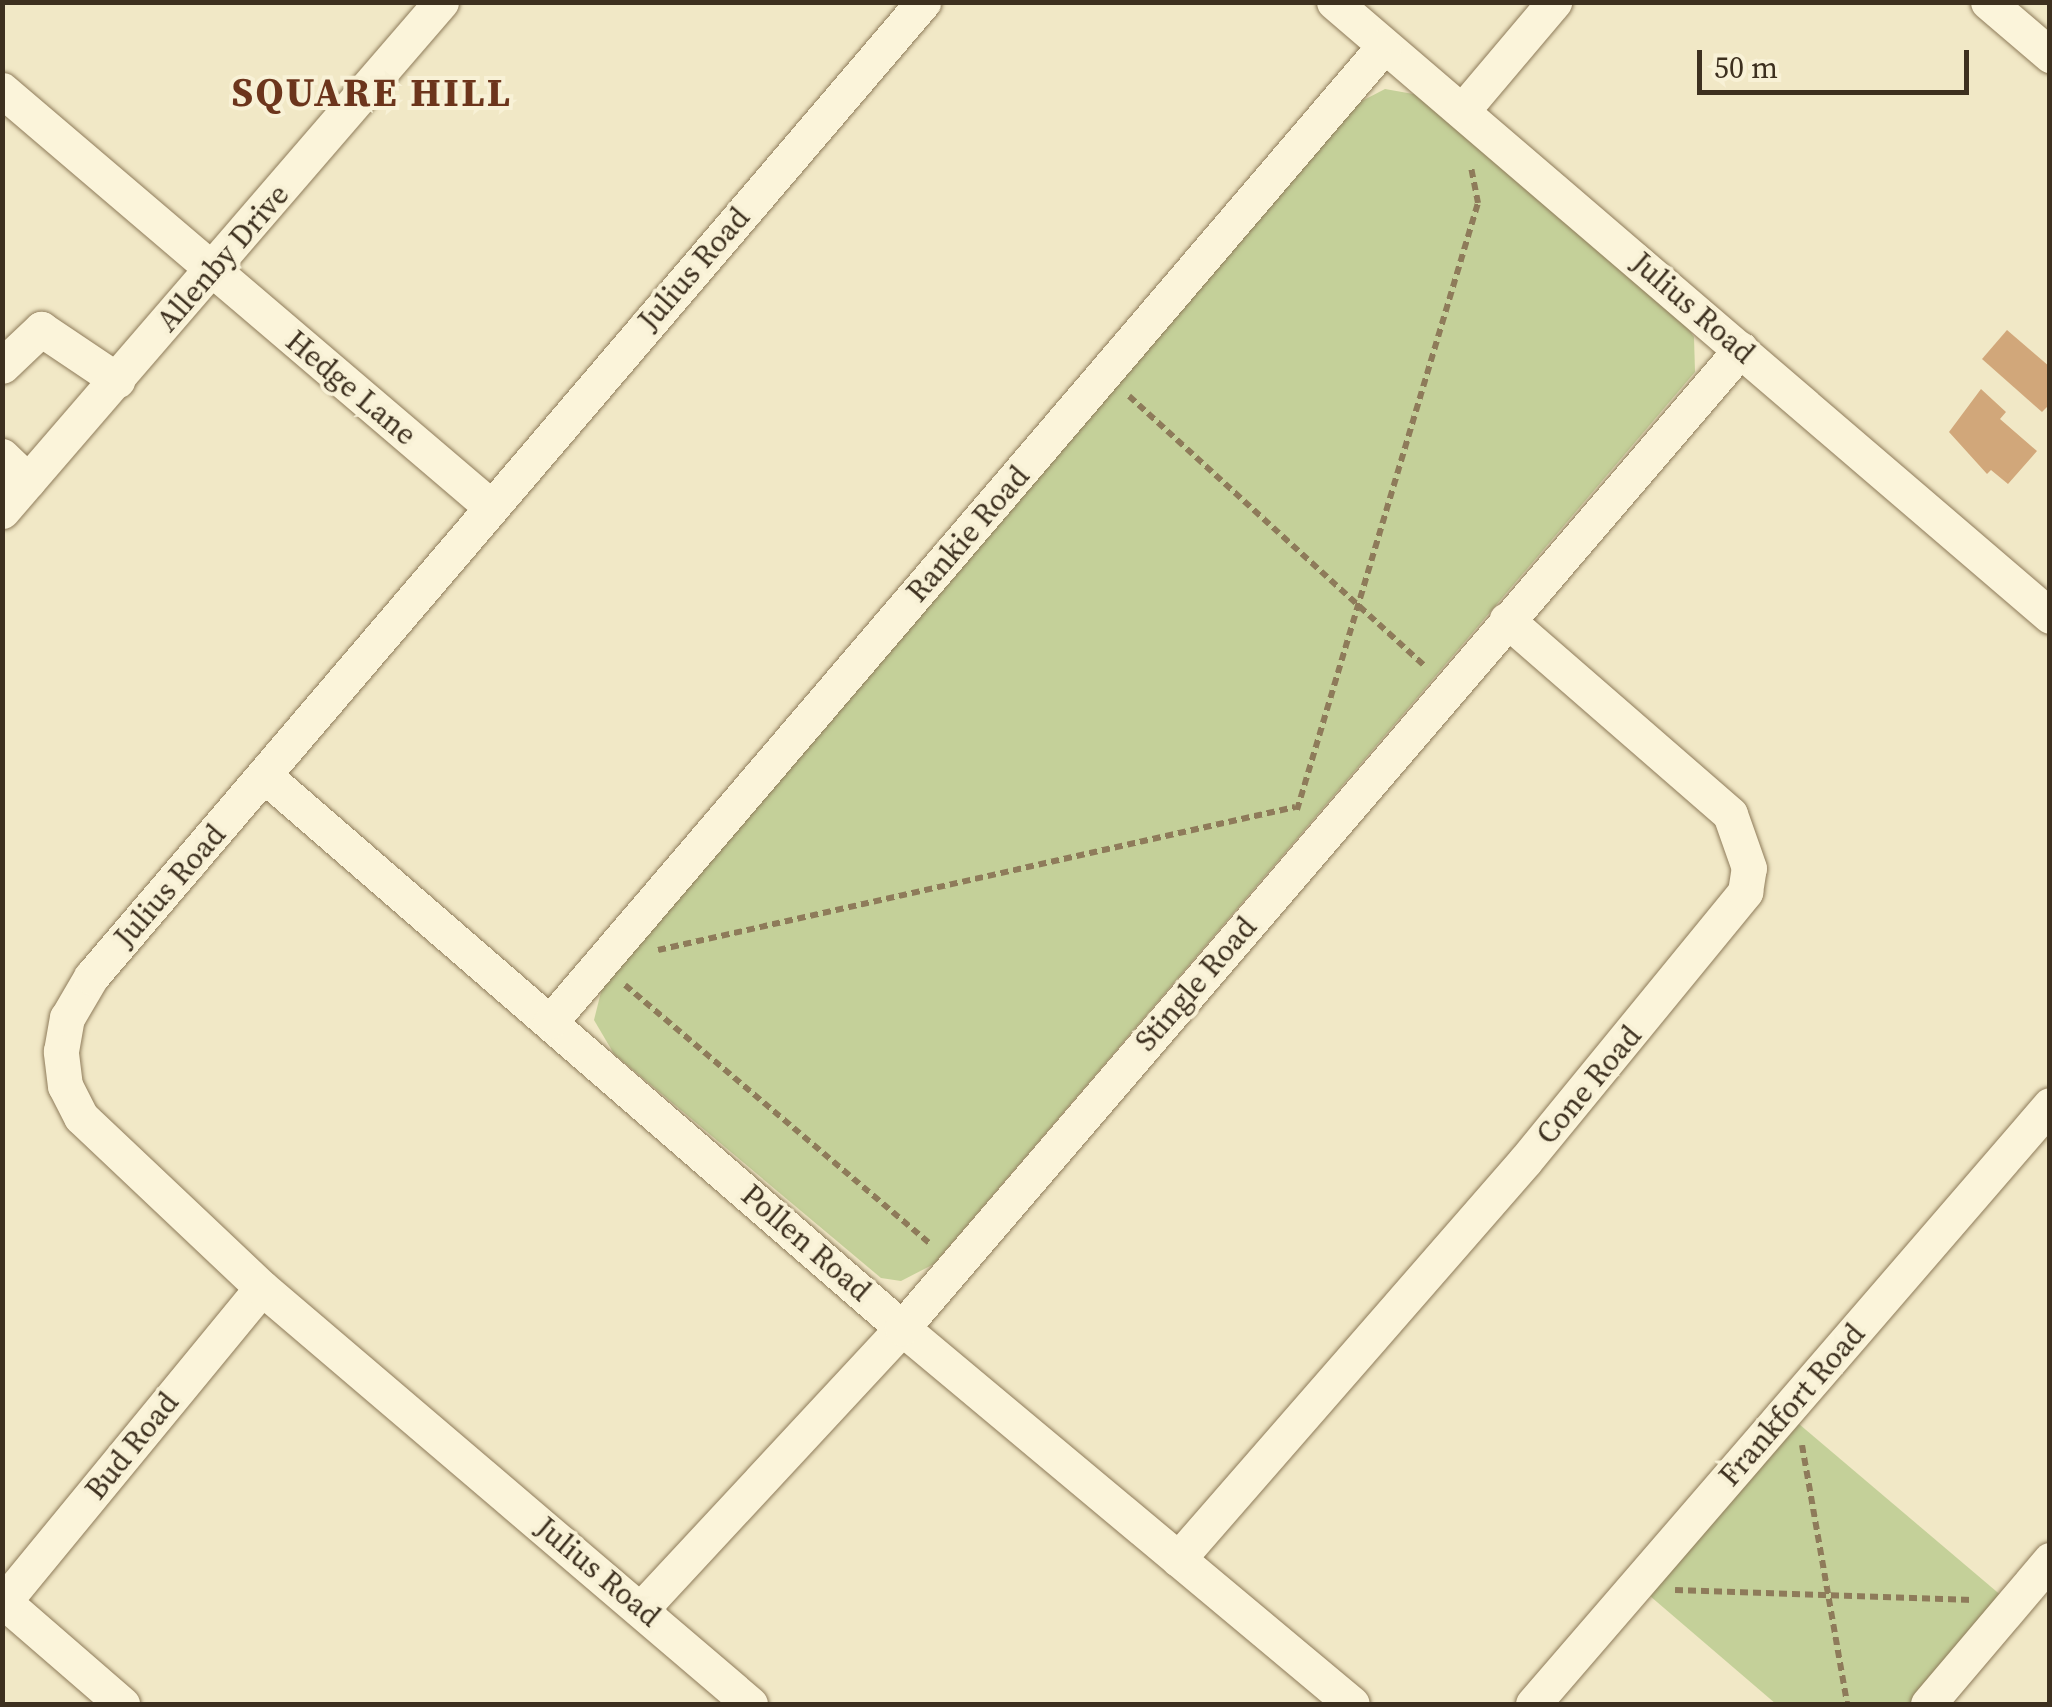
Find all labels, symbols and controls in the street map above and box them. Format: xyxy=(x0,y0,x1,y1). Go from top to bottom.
scale bar xyxy=(1702,30,1974,92)
text: 50 m xyxy=(1714,47,1778,88)
district label: SQUARE HILL xyxy=(231,68,513,116)
street label: Allenby Drive xyxy=(149,177,297,339)
street label: Julius Road xyxy=(631,200,757,338)
street label: Julius Road xyxy=(1624,245,1762,371)
street label: Hedge Lane xyxy=(279,323,423,453)
street label: Rankie Road xyxy=(899,459,1037,609)
street label: Julius Road xyxy=(107,817,233,955)
street label: Stingle Road xyxy=(1128,909,1264,1059)
street label: Cone Road xyxy=(1529,1018,1649,1152)
street label: Pollen Road xyxy=(734,1177,878,1309)
street label: Frankfort Road xyxy=(1712,1316,1872,1494)
street label: Bud Road xyxy=(78,1385,186,1507)
street label: Julius Road xyxy=(529,1510,667,1634)

